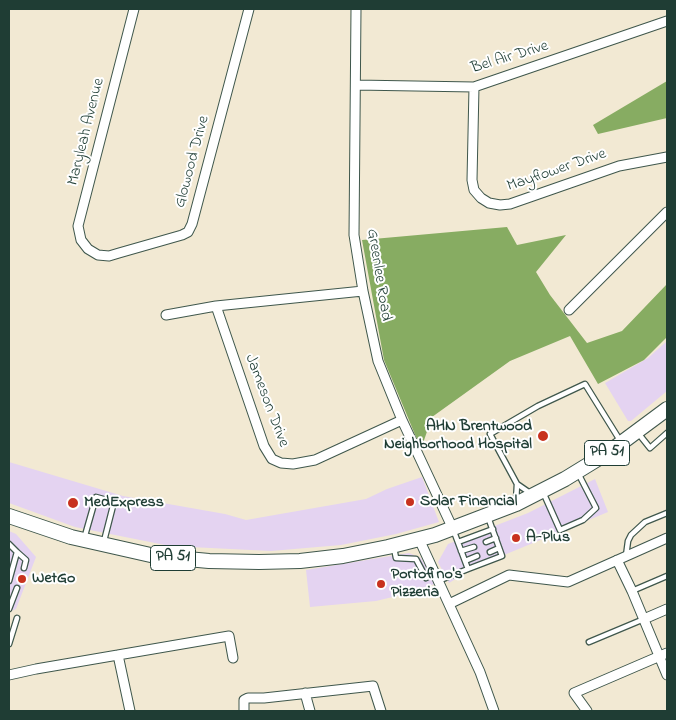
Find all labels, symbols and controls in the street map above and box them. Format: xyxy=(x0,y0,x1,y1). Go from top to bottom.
street label: Bel Air Drive xyxy=(469,37,551,79)
street label: Maryleah Avenue xyxy=(64,76,110,188)
street label: Glowood Drive xyxy=(172,114,214,210)
street label: Mayflower Drive xyxy=(505,145,609,197)
street label: Greenlee Road xyxy=(361,228,395,322)
street label: Jameson Drive xyxy=(240,352,292,450)
place label: AHN Brentwood Neighborhood Hospital xyxy=(384,417,532,455)
marker: AHN Brentwood Neighborhood Hospital xyxy=(536,429,550,443)
road number: PA 51 xyxy=(584,440,630,466)
place label: Solar Financial xyxy=(420,492,517,512)
place label: MedExpress xyxy=(84,493,164,513)
marker: MedExpress xyxy=(66,496,80,510)
marker: Solar Financial xyxy=(404,496,416,508)
place label: A-Plus xyxy=(526,528,570,548)
marker: A-Plus xyxy=(510,532,522,544)
road number: PA 51 xyxy=(150,546,196,570)
place label: Portofino's Pizzeria xyxy=(391,565,463,603)
place label: WetGo xyxy=(32,569,75,589)
marker: WetGo xyxy=(16,573,28,585)
marker: Portofino's Pizzeria xyxy=(375,578,387,590)

